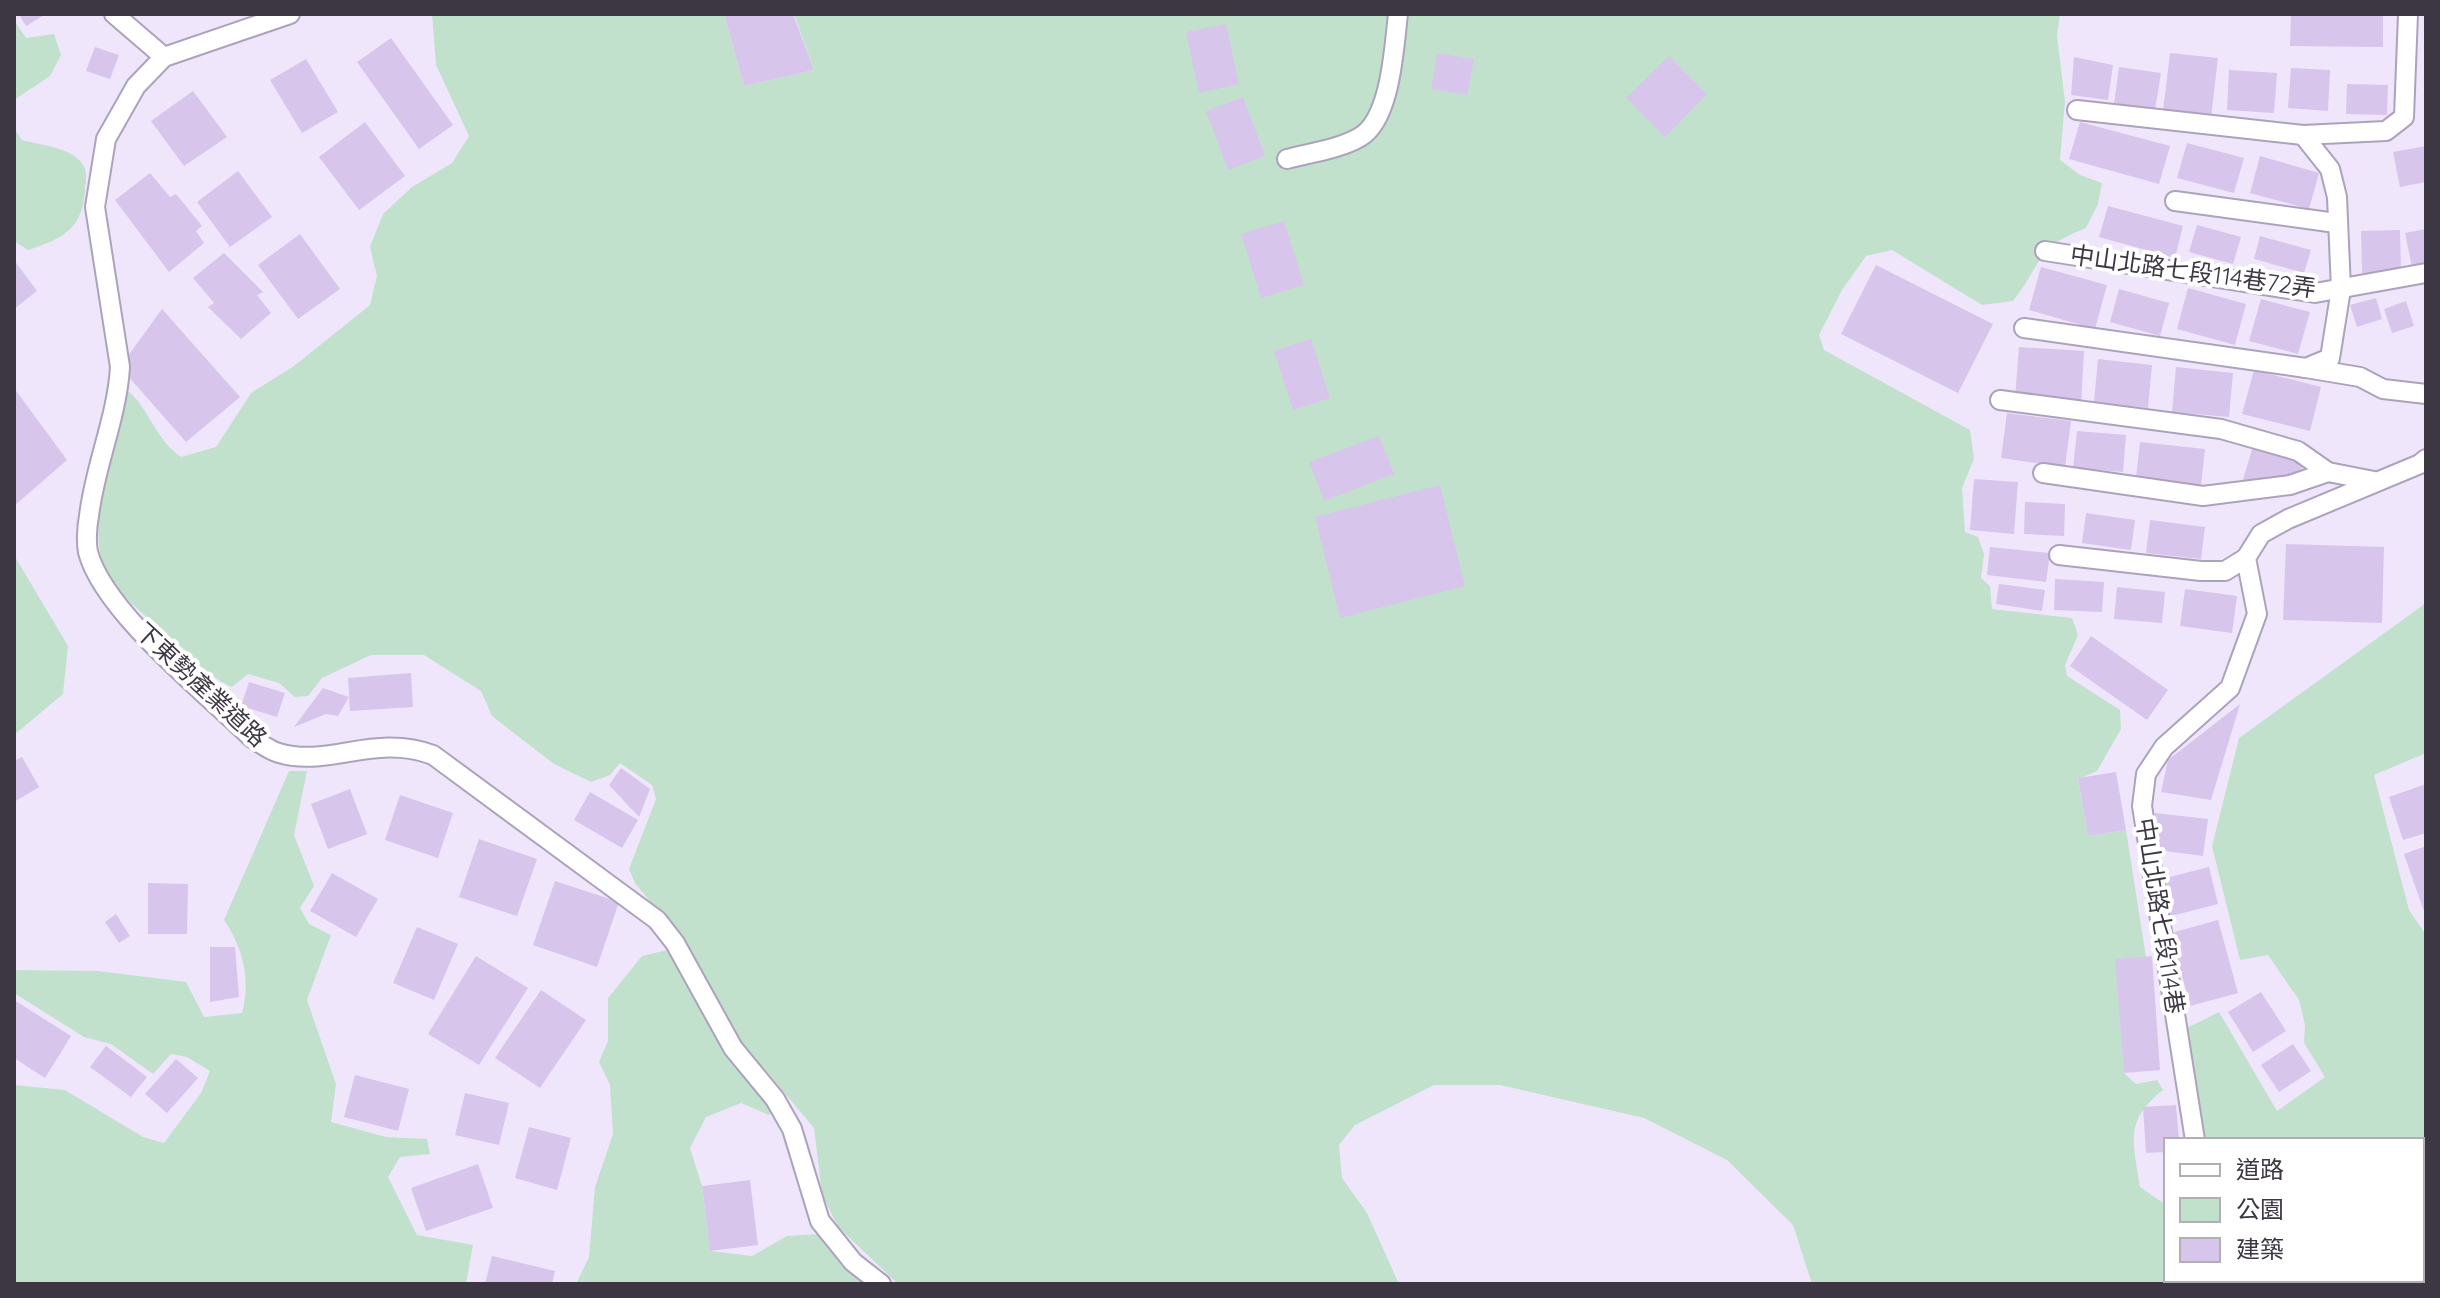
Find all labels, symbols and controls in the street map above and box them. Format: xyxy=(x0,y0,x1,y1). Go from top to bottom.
street label: 中山北路七段114巷72弄 xyxy=(2068,239,2318,303)
street label: 下東勢產業道路 xyxy=(130,616,273,753)
street label: 中山北路七段114巷 xyxy=(2131,816,2191,1016)
legend xyxy=(2164,1138,2424,1282)
text: 道路 xyxy=(2236,1154,2284,1184)
text: 公園 xyxy=(2236,1194,2284,1224)
text: 建築 xyxy=(2236,1234,2284,1264)

